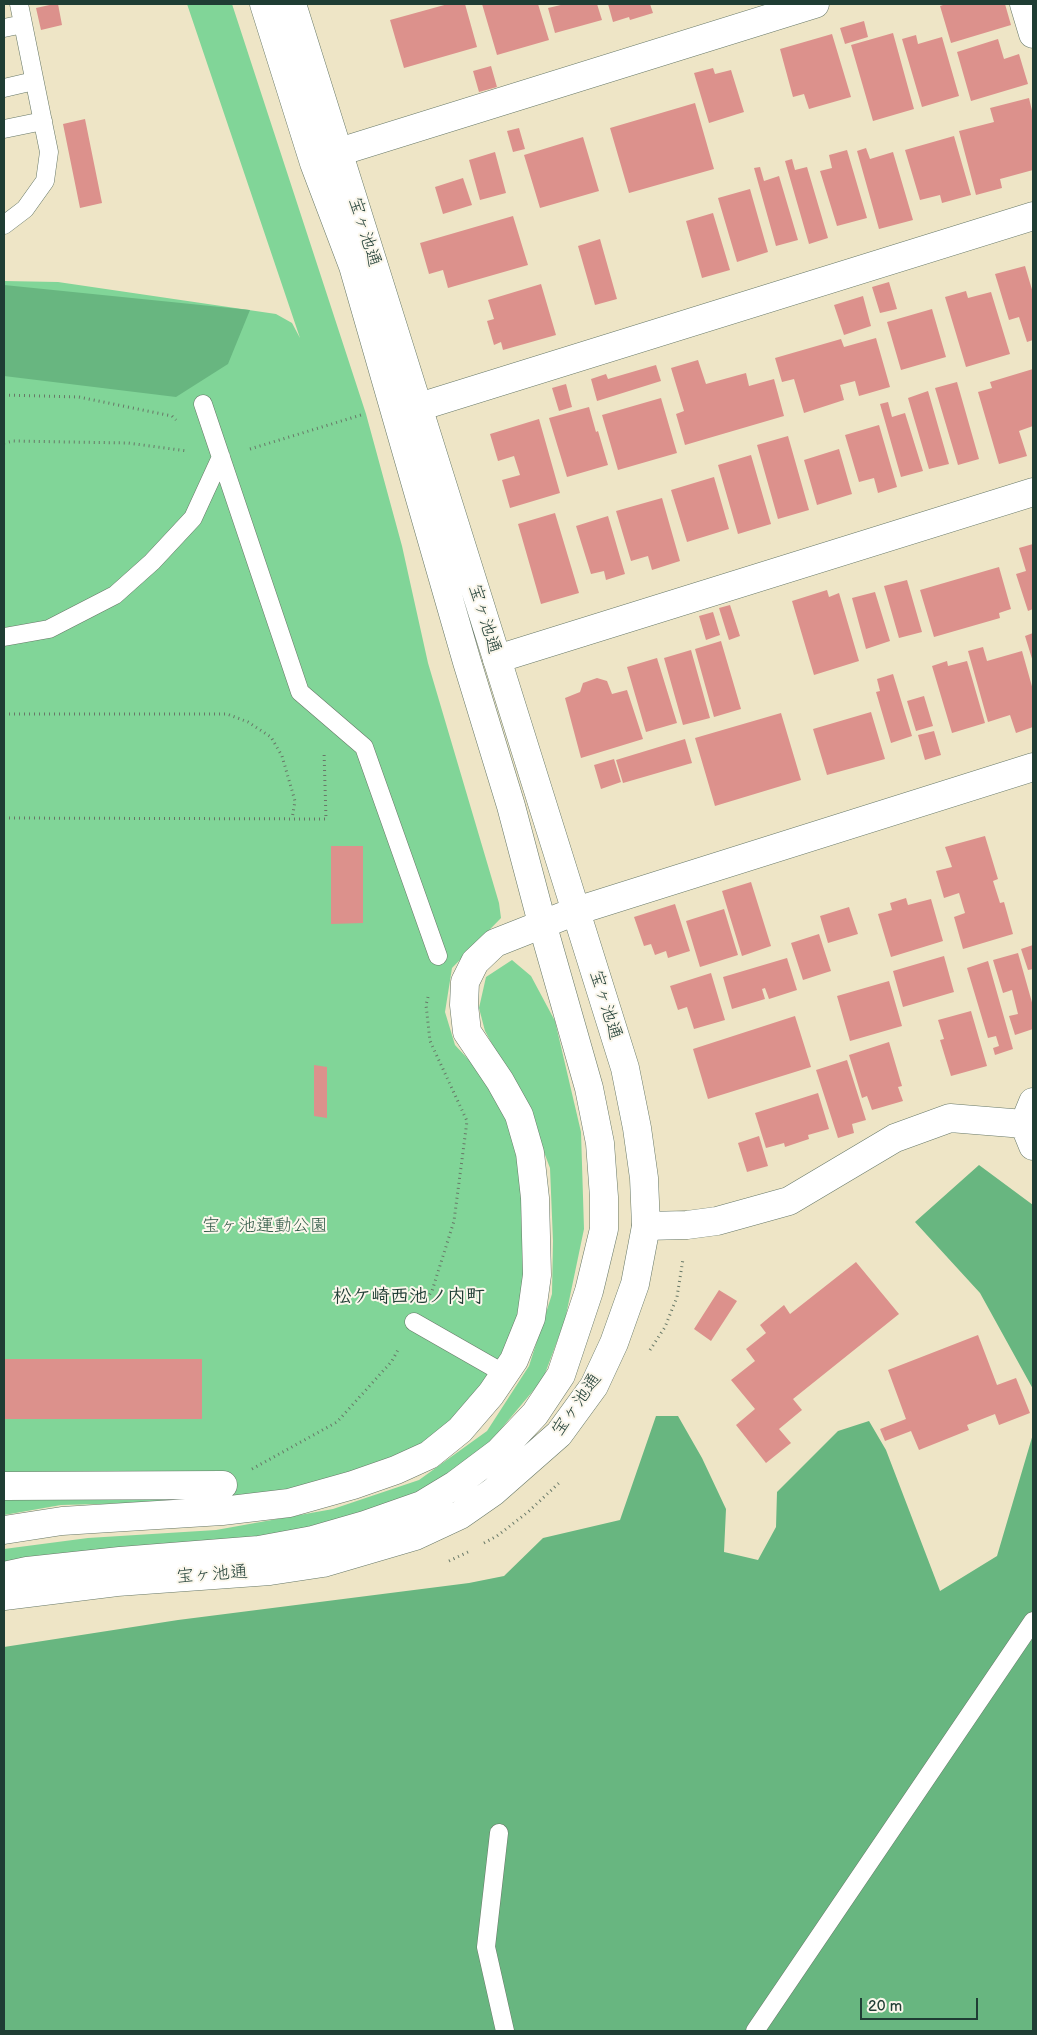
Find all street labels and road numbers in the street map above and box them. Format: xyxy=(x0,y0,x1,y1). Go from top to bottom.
street label: 宝ヶ池通 xyxy=(343,194,385,270)
street label: 宝ヶ池通 xyxy=(463,581,505,657)
street label: 宝ヶ池通 xyxy=(584,967,626,1043)
street label: 宝ヶ池通 xyxy=(548,1369,606,1441)
street label: 宝ヶ池通 xyxy=(175,1562,249,1588)

